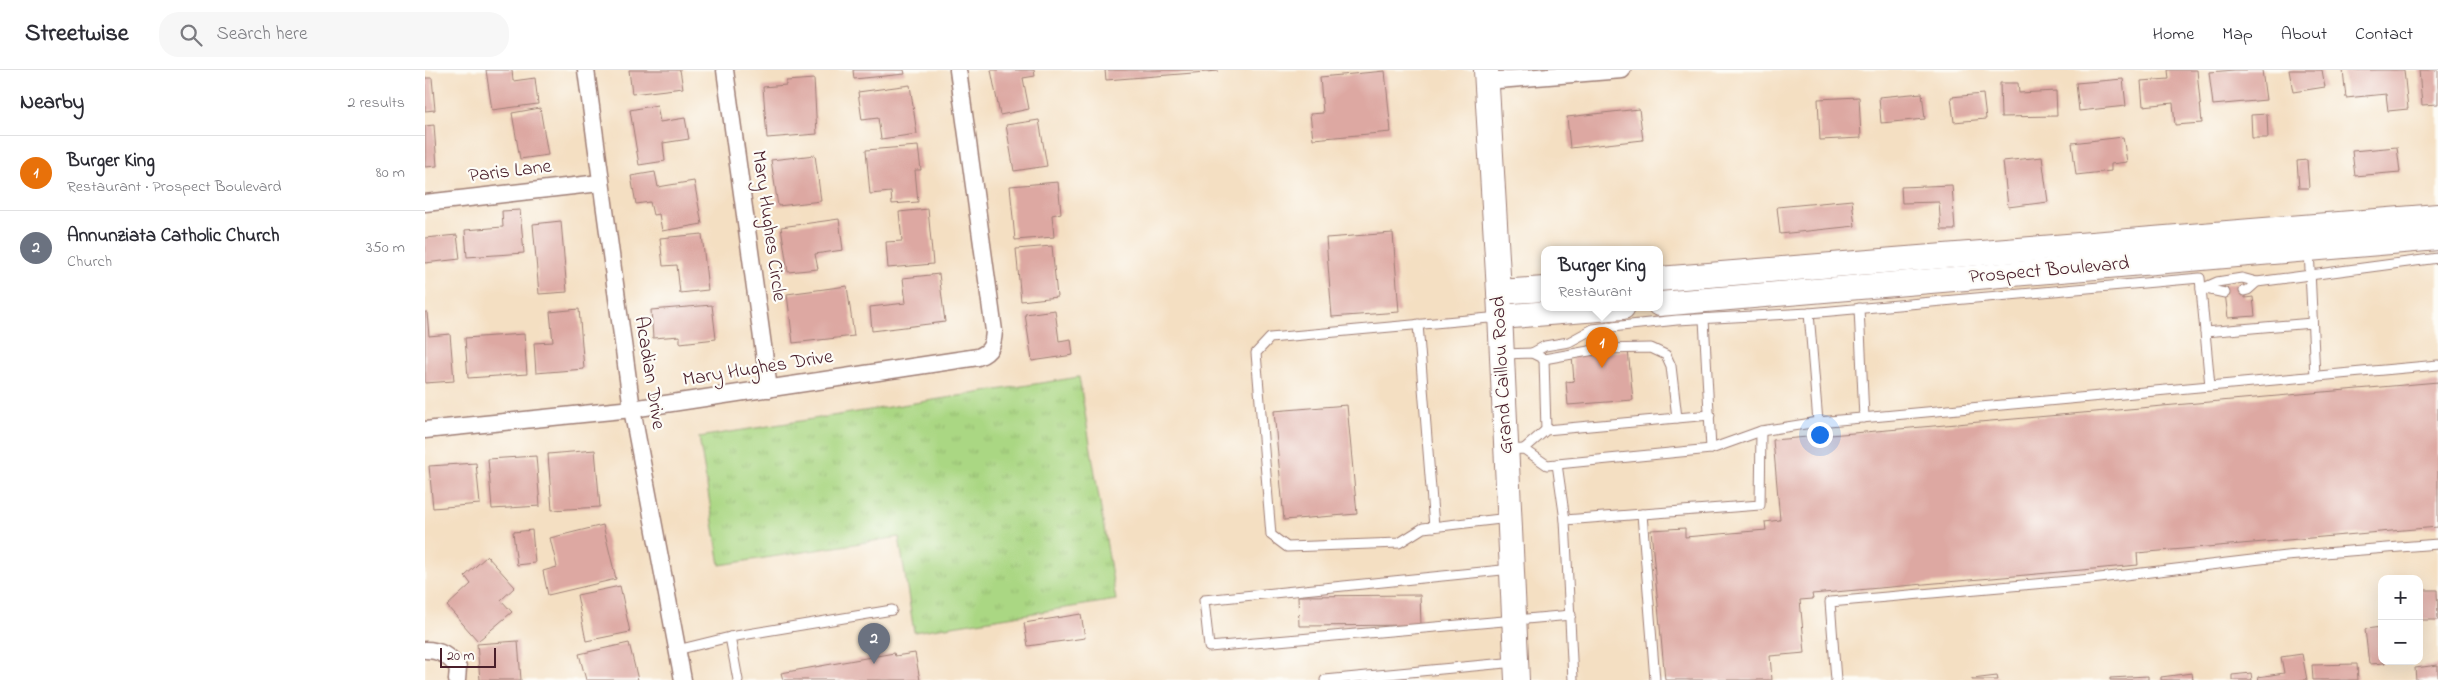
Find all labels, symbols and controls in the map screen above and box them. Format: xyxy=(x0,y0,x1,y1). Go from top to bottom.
search box xyxy=(159,12,509,57)
text: Streetwise xyxy=(25,17,129,52)
icon: search xyxy=(177,21,205,49)
text: Search here xyxy=(217,21,308,48)
text: Home xyxy=(2153,22,2194,48)
text: Map xyxy=(2222,22,2253,48)
text: About xyxy=(2281,22,2327,48)
text: Contact xyxy=(2355,22,2413,48)
text: Nearby xyxy=(20,88,84,118)
text: 2 results xyxy=(347,91,405,115)
text: Burger King xyxy=(67,148,155,175)
street label: Mary Hughes Circle xyxy=(742,149,793,303)
street label: Paris Lane xyxy=(467,153,553,191)
text: 1 xyxy=(33,161,39,185)
text: 80 m xyxy=(376,161,405,185)
text: Restaurant · Prospect Boulevard xyxy=(67,175,281,199)
text: Annunziata Catholic Church xyxy=(67,223,279,250)
text: 2 xyxy=(32,236,40,260)
text: 350 m xyxy=(366,236,405,260)
popup xyxy=(1541,246,1663,311)
text: Church xyxy=(67,250,112,274)
street label: Prospect Boulevard xyxy=(1967,250,2131,292)
text: Burger King xyxy=(1558,253,1646,280)
text: Restaurant xyxy=(1558,280,1632,304)
street label: Grand Caillou Road xyxy=(1484,295,1522,455)
street label: Acadian Drive xyxy=(626,314,672,432)
pin: 1 xyxy=(1586,327,1618,368)
street label: Mary Hughes Drive xyxy=(681,343,835,396)
your location xyxy=(1807,422,1833,448)
map controls xyxy=(2378,575,2423,665)
button: + xyxy=(2378,575,2423,620)
button: − xyxy=(2378,620,2423,665)
pin: 2 xyxy=(858,623,890,664)
scale bar xyxy=(440,645,496,668)
text: 20 m xyxy=(447,646,474,667)

